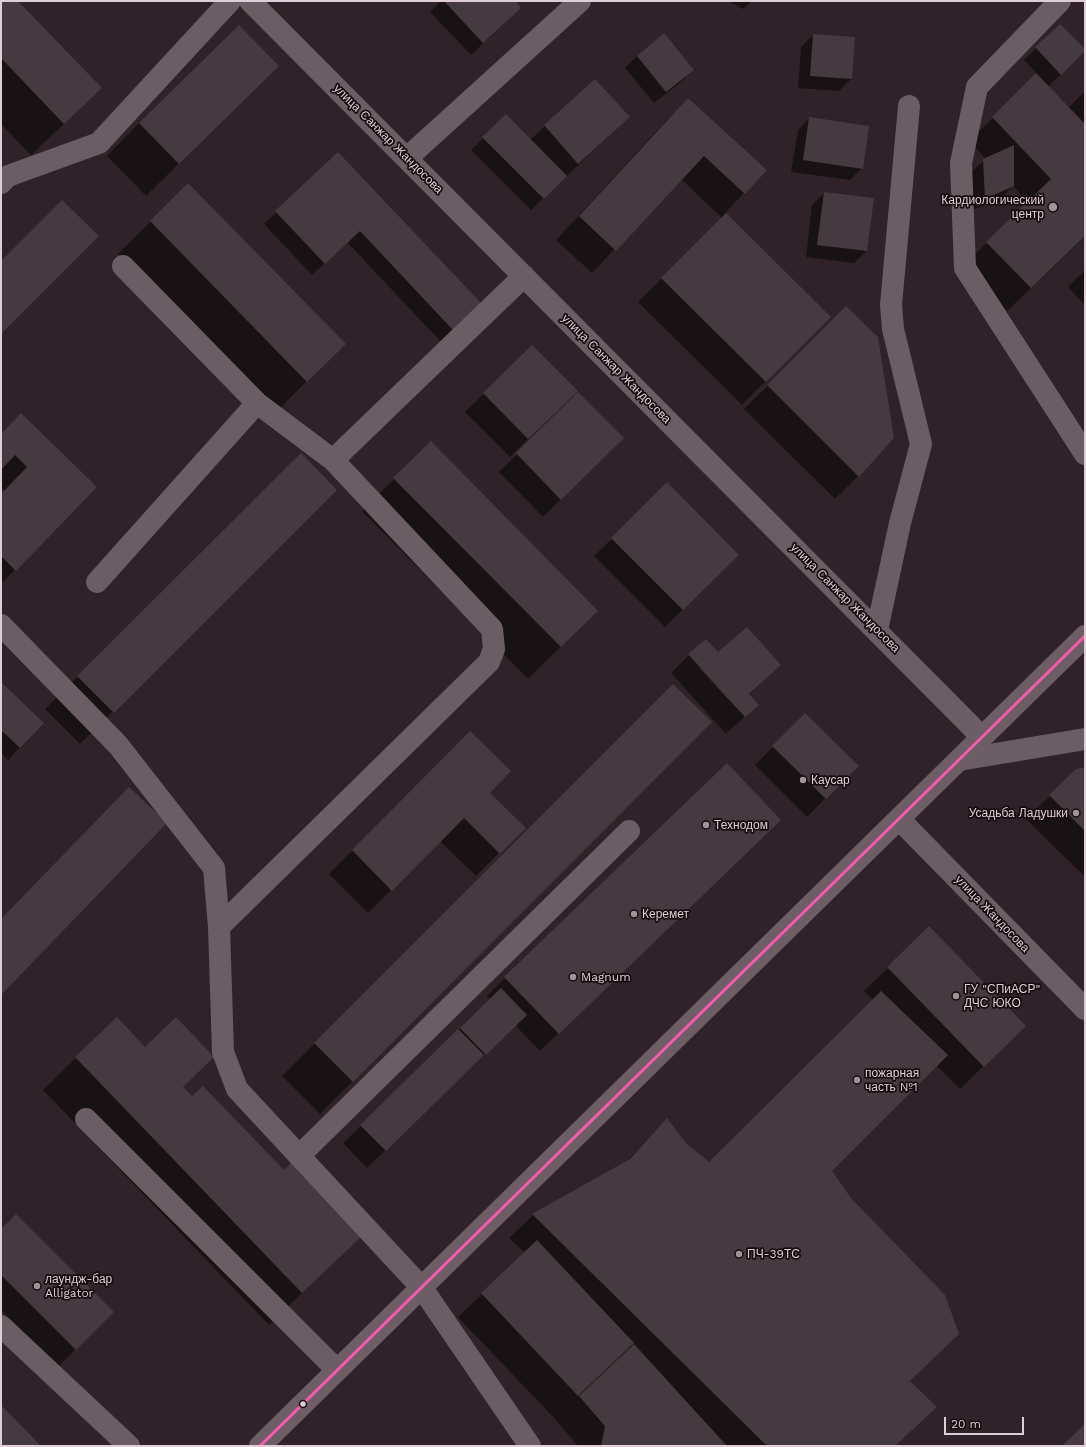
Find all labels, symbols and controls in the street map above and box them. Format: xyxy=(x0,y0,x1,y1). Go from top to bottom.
street label: улица Санжар Жандосова xyxy=(330,81,446,197)
place label: Кардиологический центр xyxy=(941,193,1044,221)
marker: Кардиологический центр xyxy=(1047,201,1059,213)
street label: улица Санжар Жандосова xyxy=(558,311,674,427)
street label: улица Санжар Жандосова xyxy=(787,540,903,656)
place label: Каусар xyxy=(811,773,850,787)
marker: Каусар xyxy=(798,775,808,785)
place label: Усадьба Ладушки xyxy=(969,806,1068,820)
marker: Усадьба Ладушки xyxy=(1071,808,1081,818)
place label: Технодом xyxy=(714,818,768,832)
marker: Технодом xyxy=(701,820,711,830)
street label: улица Жандосова xyxy=(952,873,1032,955)
place label: Керемет xyxy=(642,907,689,921)
marker: Керемет xyxy=(629,909,639,919)
place label: Magnum xyxy=(581,970,631,984)
marker: Magnum xyxy=(568,972,578,982)
place label: ГУ "СПиАСР" ДЧС ЮКО xyxy=(964,982,1040,1010)
marker: ГУ "СПиАСР" ДЧС ЮКО xyxy=(951,991,961,1001)
place label: пожарная часть №1 xyxy=(865,1066,919,1094)
marker: пожарная часть №1 xyxy=(852,1075,862,1085)
place label: ПЧ-39ТС xyxy=(747,1247,800,1261)
marker: ПЧ-39ТС xyxy=(734,1249,744,1259)
place label: лаундж-бар Alligator xyxy=(45,1272,112,1300)
marker: лаундж-бар Alligator xyxy=(32,1281,42,1291)
unlabelled marker xyxy=(298,1399,308,1409)
scale bar xyxy=(946,1409,1026,1435)
text: 20 m xyxy=(951,1417,981,1431)

